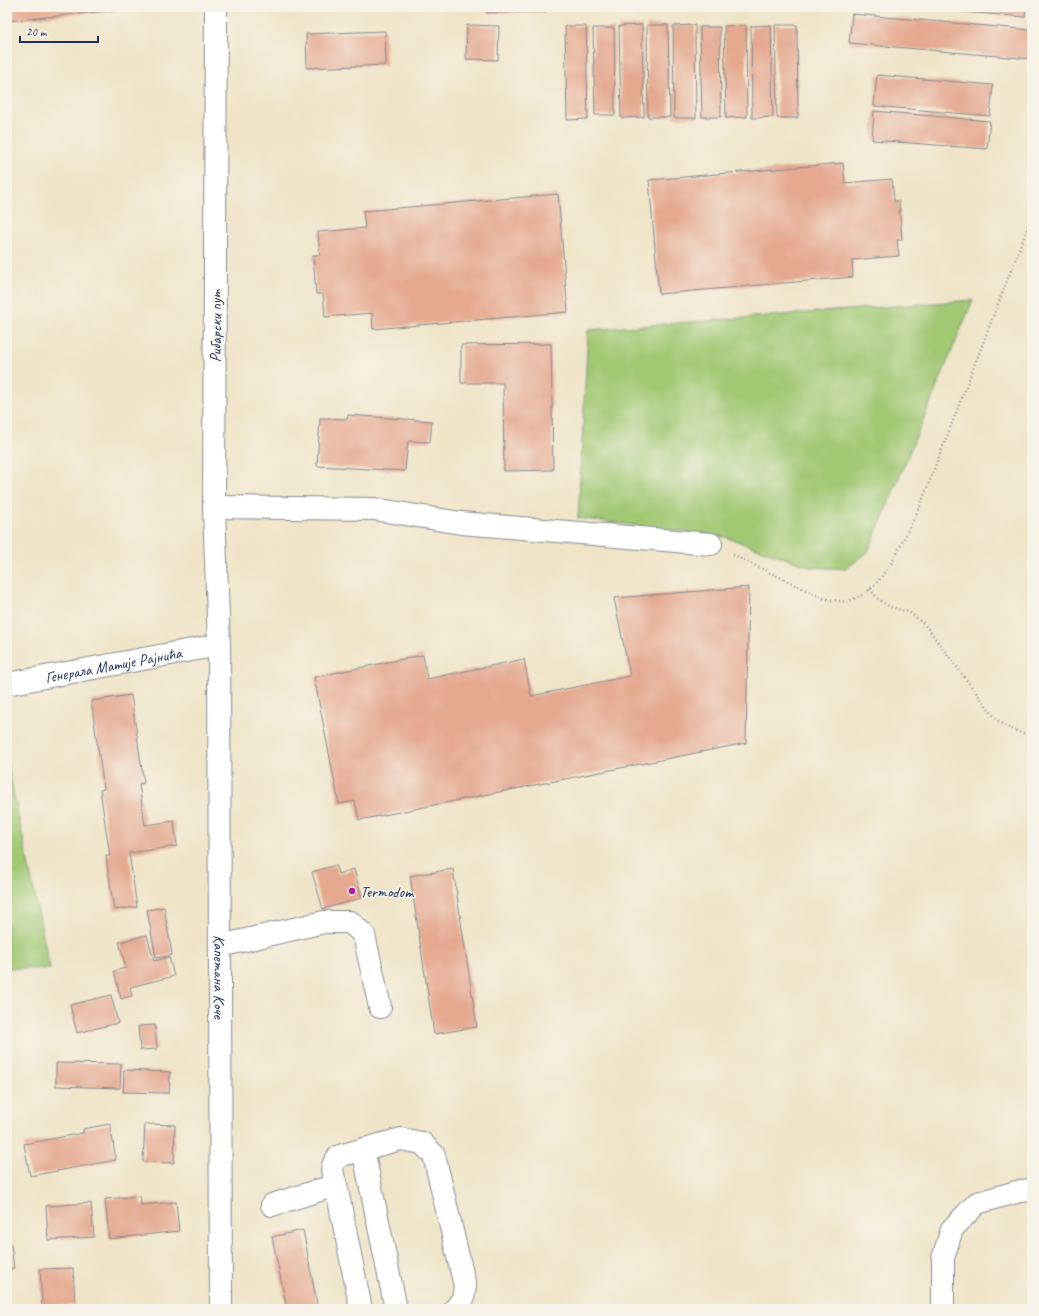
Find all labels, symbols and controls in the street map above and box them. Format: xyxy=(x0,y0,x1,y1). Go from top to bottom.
scale bar xyxy=(20,18,98,44)
text: 20 m xyxy=(26,24,48,40)
street label: Рибарски пут xyxy=(206,289,226,362)
street label: Генерала Матије Рајнића xyxy=(43,643,184,688)
place label: Termodom xyxy=(360,882,415,902)
marker: Termodom xyxy=(347,886,357,896)
street label: Капетана Коче xyxy=(209,935,229,1021)

